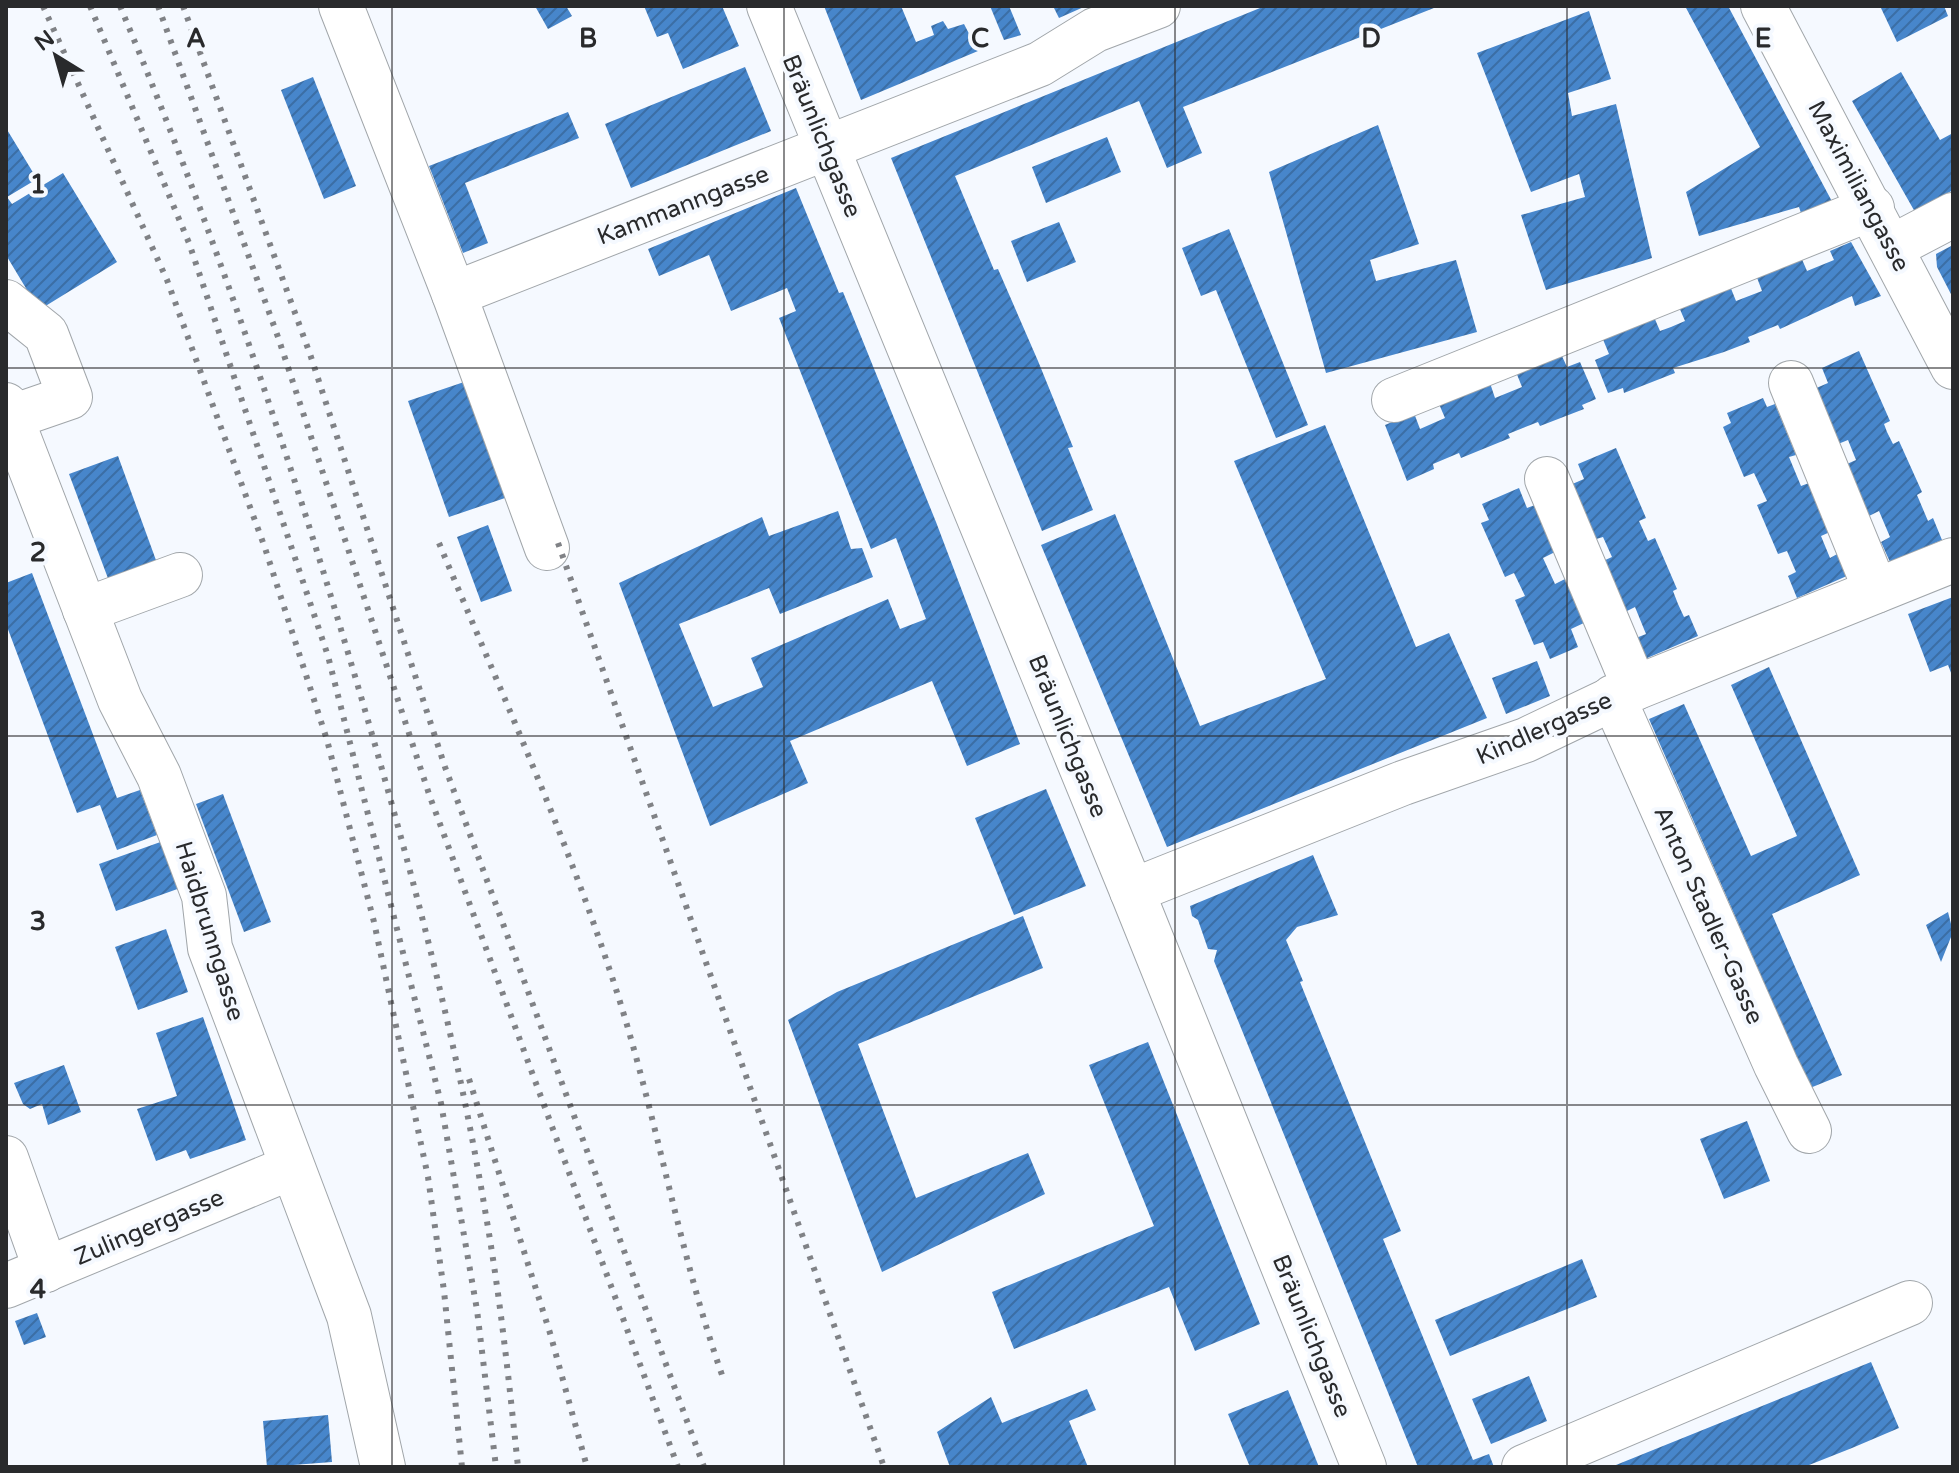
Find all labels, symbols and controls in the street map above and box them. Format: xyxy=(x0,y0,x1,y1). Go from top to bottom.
north arrow xyxy=(16,16,96,96)
text: A xyxy=(186,23,206,54)
text: B xyxy=(579,23,597,54)
text: C xyxy=(971,23,989,54)
text: D xyxy=(1361,23,1381,54)
text: E xyxy=(1755,23,1771,54)
text: N xyxy=(30,25,59,57)
street label: Bräunlichgasse xyxy=(776,51,867,222)
street label: Maximiliangasse xyxy=(1801,96,1916,276)
street label: Kammanngasse xyxy=(593,159,773,252)
text: 1 xyxy=(30,169,46,200)
text: 2 xyxy=(30,537,46,568)
street label: Bräunlichgasse xyxy=(1022,651,1113,822)
street label: Kindlergasse xyxy=(1472,686,1617,771)
street label: Anton Stadler-Gasse xyxy=(1647,802,1770,1029)
street label: Haidbrunngasse xyxy=(168,838,251,1024)
text: 3 xyxy=(30,906,46,937)
street label: Zulingergasse xyxy=(70,1183,228,1272)
street label: Bräunlichgasse xyxy=(1266,1251,1357,1422)
text: 4 xyxy=(30,1274,46,1305)

